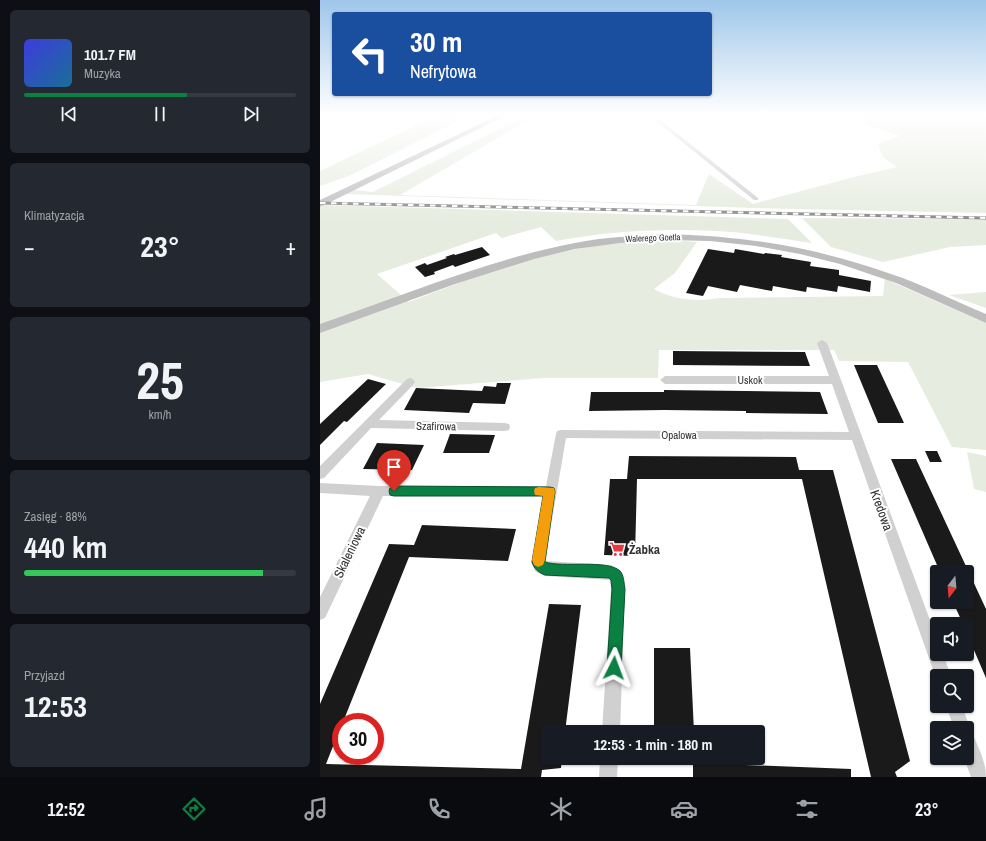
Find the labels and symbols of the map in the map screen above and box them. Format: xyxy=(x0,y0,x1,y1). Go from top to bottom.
street label: Walerego Goetla xyxy=(625,231,681,245)
street label: Uskok xyxy=(737,373,763,387)
street label: Szafirowa xyxy=(416,419,456,433)
street label: Opalowa xyxy=(661,428,697,442)
pin xyxy=(377,450,411,491)
street label: Kredowa xyxy=(866,487,897,533)
street label: Skaleniowa xyxy=(330,524,369,581)
supermarket icon: Żabka xyxy=(608,540,626,558)
place label: Żabka xyxy=(629,541,660,558)
north arrow xyxy=(930,565,974,609)
position arrow xyxy=(593,647,635,689)
speed limit sign: 30 xyxy=(332,713,384,765)

